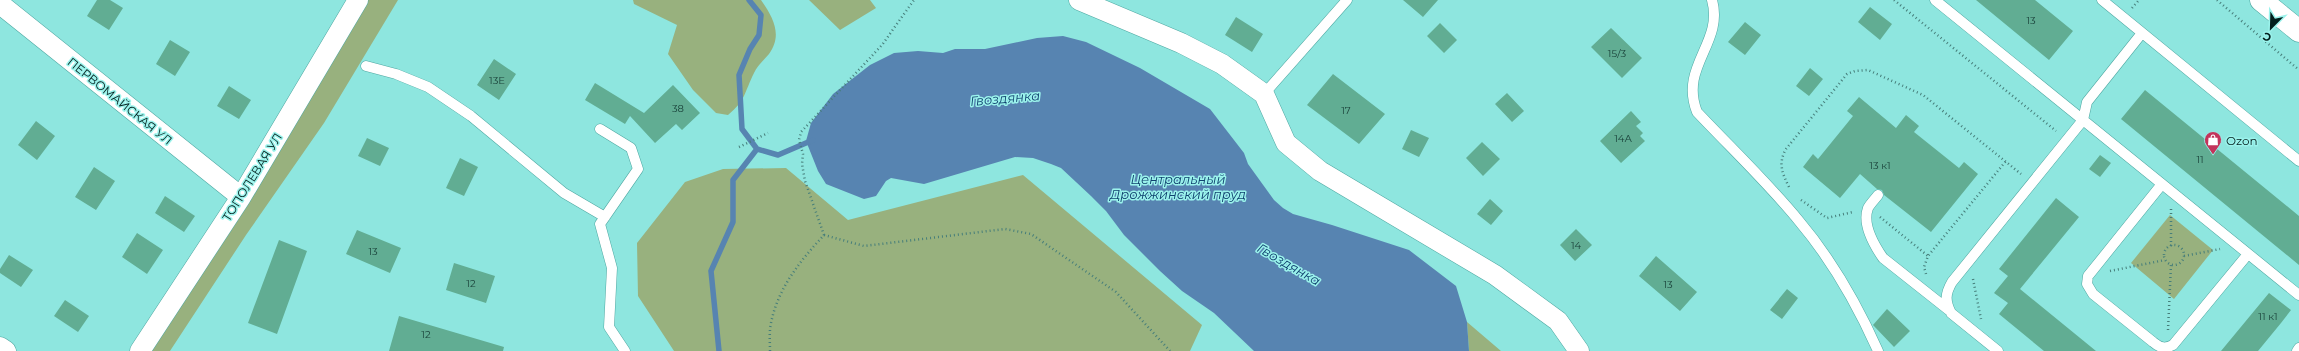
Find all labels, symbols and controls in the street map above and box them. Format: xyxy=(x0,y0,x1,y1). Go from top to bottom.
north arrow xyxy=(2251,8,2291,48)
house number: 13 xyxy=(2026,14,2036,27)
text: С xyxy=(2261,29,2274,45)
house number: 15/3 xyxy=(1608,47,1626,60)
street label: ПЕРВОМАЙСКАЯ УЛ xyxy=(65,54,175,148)
house number: 13Е xyxy=(489,74,505,87)
water label: Гвоздянка xyxy=(969,87,1041,109)
house number: 38 xyxy=(672,102,684,115)
house number: 17 xyxy=(1341,104,1351,117)
street label: ТОПОЛЕВАЯ УЛ xyxy=(219,130,285,224)
shop icon: Ozon xyxy=(2203,130,2223,155)
house number: 14А xyxy=(1614,132,1632,145)
place label: Ozon xyxy=(2226,133,2258,148)
house number: 11 xyxy=(2196,153,2204,166)
house number: 13 к1 xyxy=(1869,159,1891,172)
water label: Центральный Дрожжинский пруд xyxy=(1109,171,1246,202)
water label: Гвоздянка xyxy=(1255,239,1324,289)
house number: 14 xyxy=(1571,239,1581,252)
house number: 13 xyxy=(368,245,378,258)
house number: 12 xyxy=(466,277,476,290)
house number: 13 xyxy=(1663,278,1673,291)
house number: 11 к1 xyxy=(2258,310,2278,323)
house number: 12 xyxy=(421,328,431,341)

